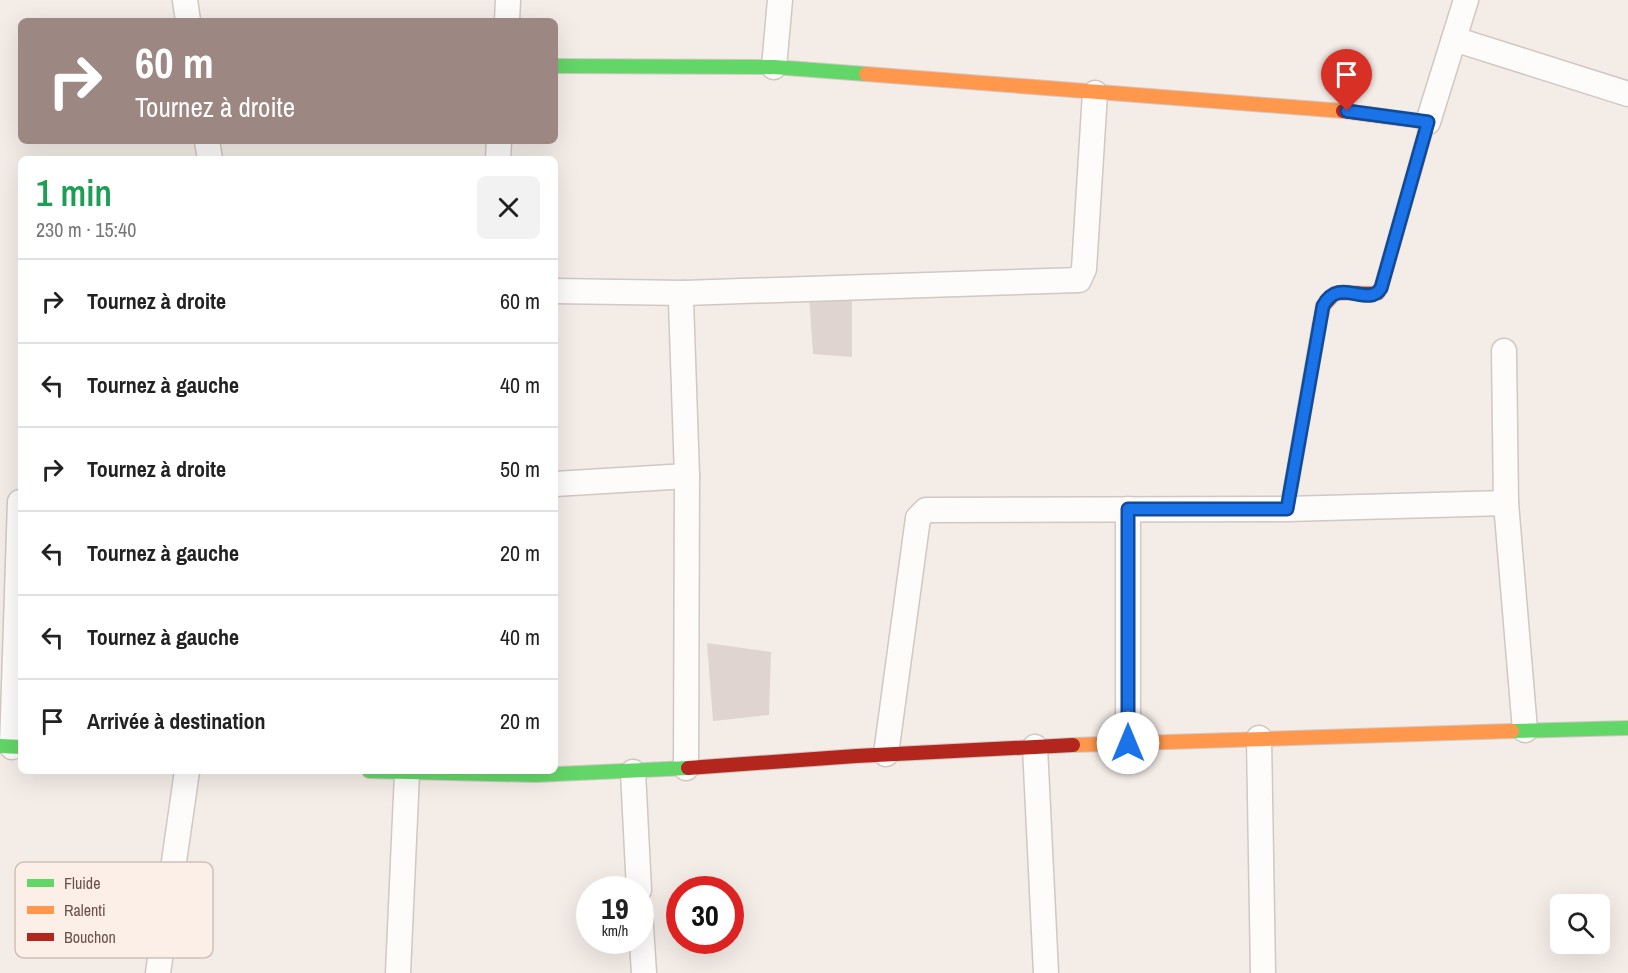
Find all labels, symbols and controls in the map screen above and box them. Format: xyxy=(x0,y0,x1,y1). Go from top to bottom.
text: 60 m xyxy=(135,35,214,91)
icon: right xyxy=(36,42,114,120)
pin xyxy=(1321,49,1372,111)
icon: arrive xyxy=(1330,58,1363,91)
text: Tournez à droite xyxy=(135,89,295,125)
text: 1 min xyxy=(36,169,112,217)
button: close xyxy=(477,176,540,239)
text: 230 m · 15:40 xyxy=(36,216,136,243)
icon: right xyxy=(36,285,69,318)
text: Tournez à droite xyxy=(87,286,226,316)
text: 60 m xyxy=(500,286,540,316)
icon: left xyxy=(36,369,69,402)
text: Tournez à gauche xyxy=(87,370,239,400)
text: 40 m xyxy=(500,370,540,400)
icon: right xyxy=(36,453,69,486)
text: Tournez à droite xyxy=(87,454,226,484)
text: 50 m xyxy=(500,454,540,484)
icon: left xyxy=(36,537,69,570)
text: Tournez à gauche xyxy=(87,538,239,568)
text: 20 m xyxy=(500,538,540,568)
icon: left xyxy=(36,621,69,654)
text: Tournez à gauche xyxy=(87,622,239,652)
text: 40 m xyxy=(500,622,540,652)
icon: arrive xyxy=(36,705,69,738)
text: Arrivée à destination xyxy=(87,706,265,736)
text: 20 m xyxy=(500,706,540,736)
position arrow xyxy=(1096,711,1160,775)
legend xyxy=(15,862,213,958)
text: Fluide xyxy=(64,872,100,894)
speed limit sign: 30 xyxy=(666,876,744,954)
text: 19 xyxy=(601,888,629,928)
map controls xyxy=(1550,894,1610,954)
button: search xyxy=(1550,894,1610,954)
text: Ralenti xyxy=(64,899,106,921)
text: km/h xyxy=(602,920,628,941)
text: Bouchon xyxy=(64,926,116,948)

